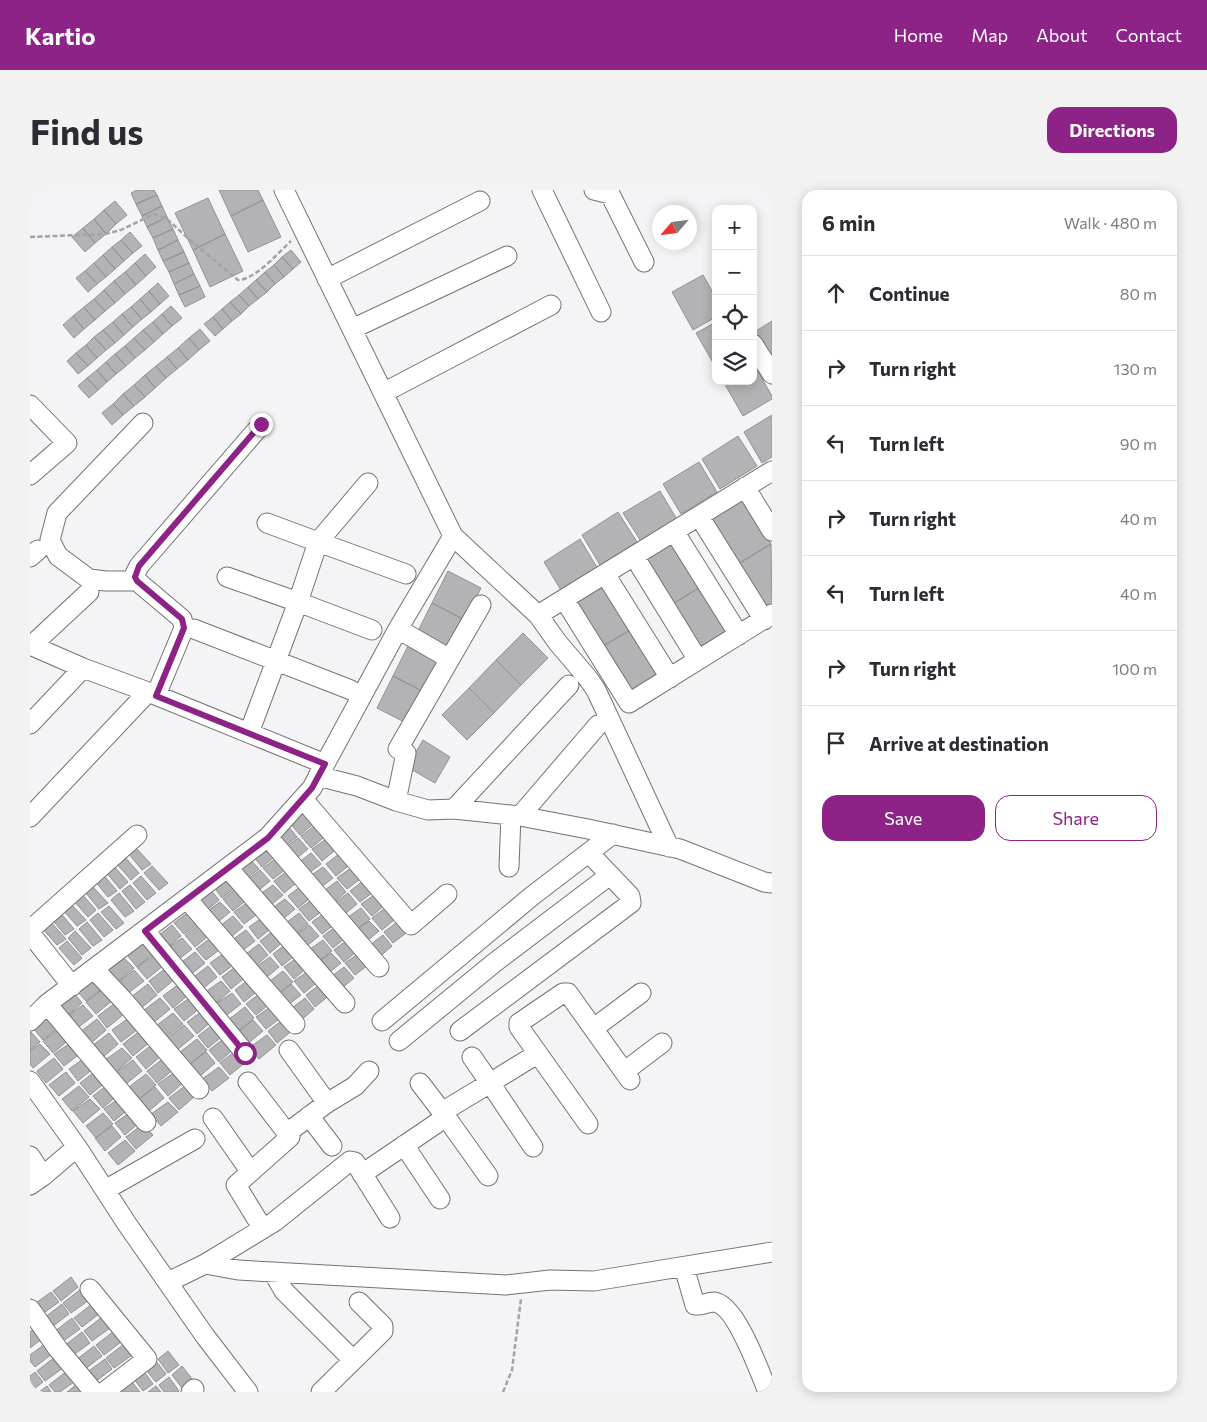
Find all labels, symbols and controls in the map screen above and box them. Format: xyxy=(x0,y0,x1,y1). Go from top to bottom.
text: Kartio xyxy=(25,21,95,50)
text: Home xyxy=(894,24,943,46)
text: Map xyxy=(971,24,1008,46)
text: About xyxy=(1036,24,1088,46)
text: Contact xyxy=(1116,24,1182,46)
button: Directions xyxy=(1047,107,1177,153)
text: Find us xyxy=(30,109,144,152)
north arrow xyxy=(652,205,697,250)
map controls xyxy=(712,205,757,385)
button: + xyxy=(712,205,757,250)
text: 6 min xyxy=(822,210,875,235)
text: Walk · 480 m xyxy=(1064,213,1157,232)
button: − xyxy=(712,250,757,295)
icon: ahead xyxy=(822,279,850,307)
text: Continue xyxy=(869,282,949,305)
text: 80 m xyxy=(1120,284,1157,303)
button: locate xyxy=(712,295,757,340)
button: layers xyxy=(712,340,757,385)
icon: right xyxy=(822,354,850,382)
text: Turn right xyxy=(869,357,956,380)
text: 130 m xyxy=(1114,359,1157,378)
route end xyxy=(250,413,273,436)
icon: left xyxy=(822,429,850,457)
text: Turn left xyxy=(869,432,944,455)
text: 90 m xyxy=(1120,434,1157,453)
icon: right xyxy=(822,504,850,532)
text: Turn right xyxy=(869,507,956,530)
text: 40 m xyxy=(1120,509,1157,528)
icon: left xyxy=(822,579,850,607)
text: Turn left xyxy=(869,582,944,605)
text: 40 m xyxy=(1120,584,1157,603)
icon: right xyxy=(822,654,850,682)
text: Turn right xyxy=(869,657,956,680)
text: 100 m xyxy=(1112,659,1157,678)
icon: arrive xyxy=(822,729,850,757)
text: Arrive at destination xyxy=(869,732,1049,755)
button: Save xyxy=(822,795,985,841)
button: Share xyxy=(995,795,1157,841)
route start xyxy=(234,1042,257,1065)

